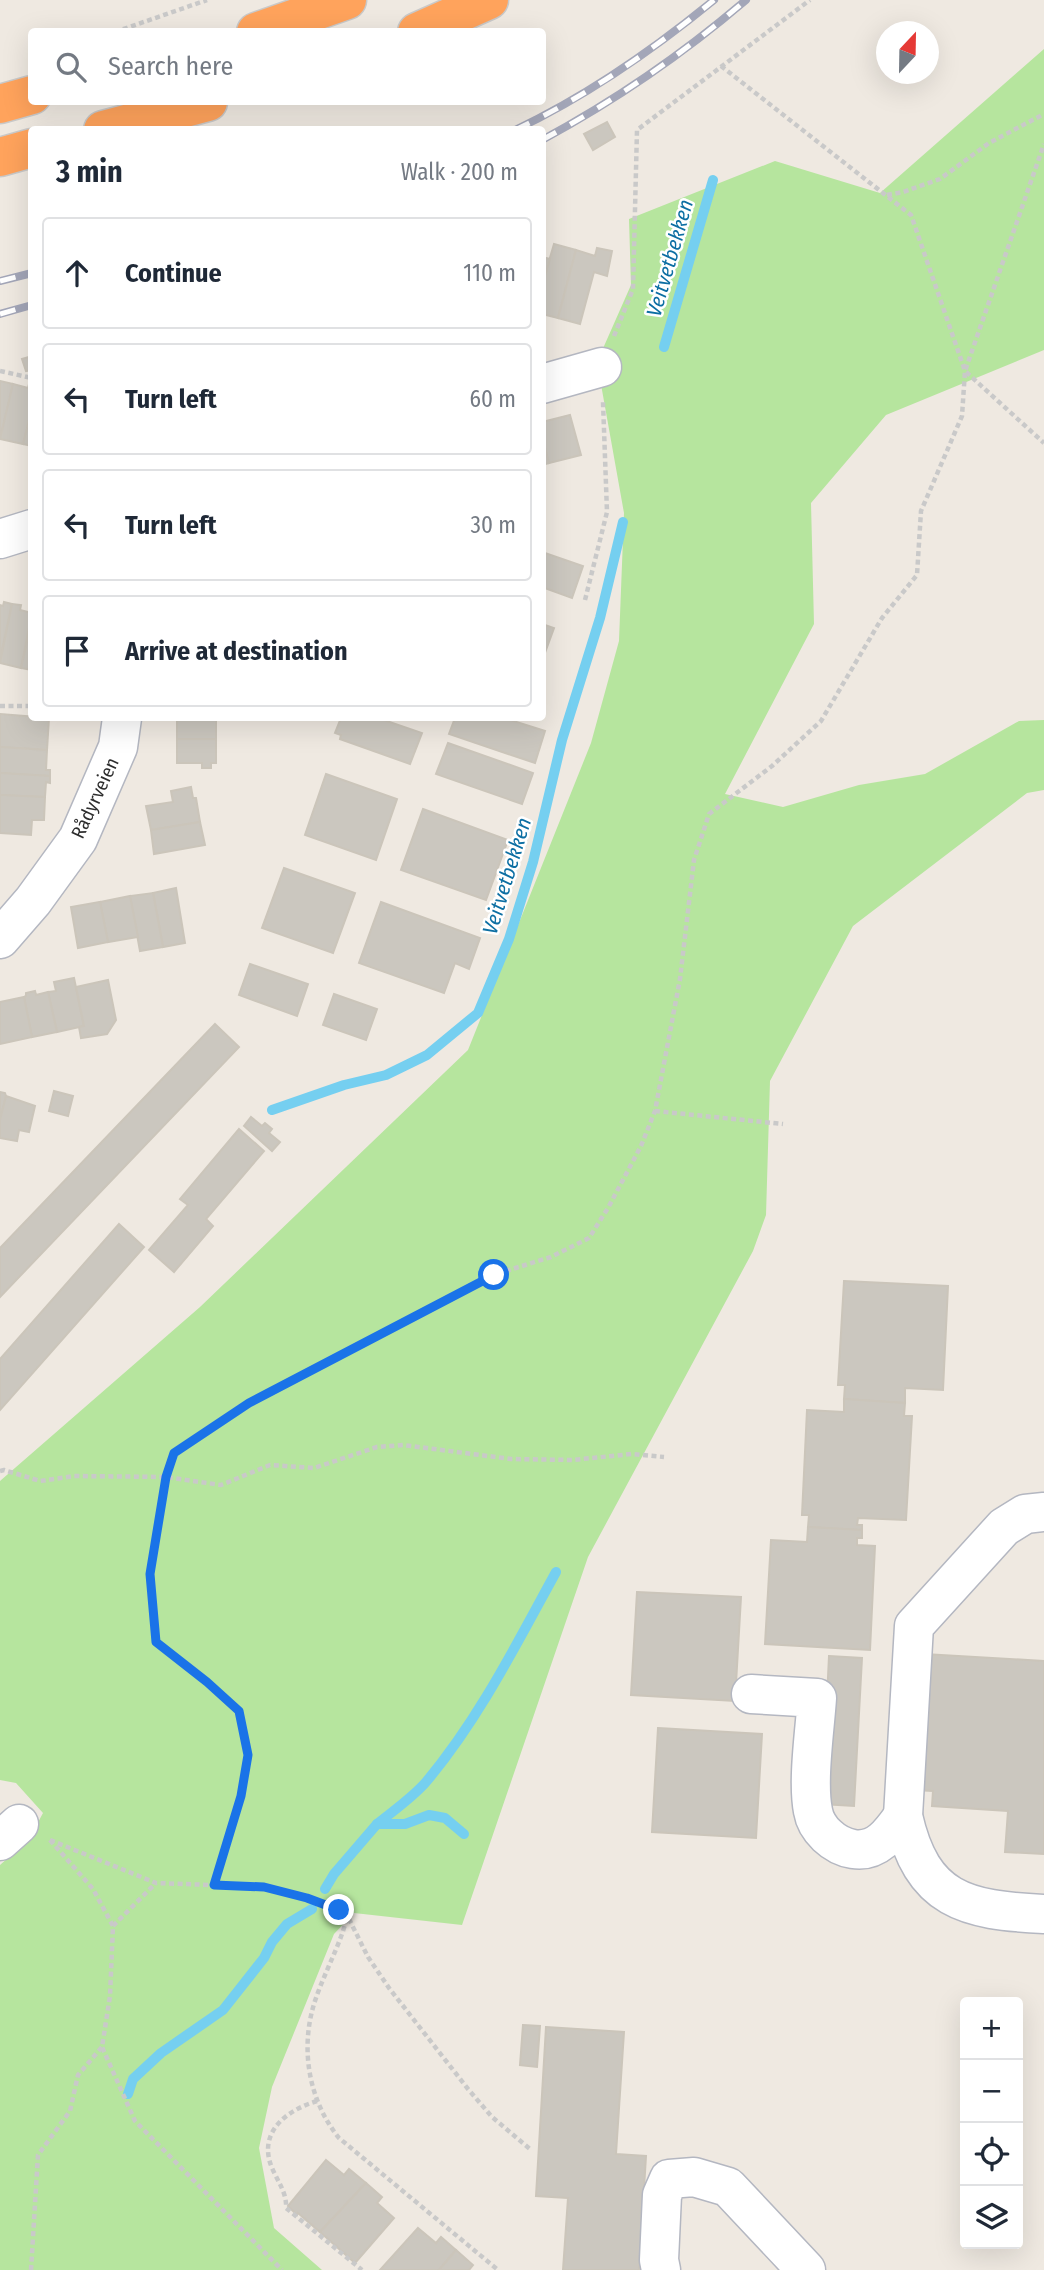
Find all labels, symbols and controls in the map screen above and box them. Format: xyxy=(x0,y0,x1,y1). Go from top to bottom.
north arrow xyxy=(876,21,939,84)
search box xyxy=(28,28,546,105)
icon: search xyxy=(52,48,90,86)
text: Search here xyxy=(108,51,233,82)
text: 3 min xyxy=(56,154,123,190)
text: Walk · 200 m xyxy=(401,158,518,186)
water label: Veitvetbekken xyxy=(641,196,699,320)
icon: ahead xyxy=(58,254,96,292)
text: Continue xyxy=(125,258,222,289)
text: 110 m xyxy=(463,259,516,287)
icon: left xyxy=(58,380,96,418)
text: Turn left xyxy=(125,384,217,415)
text: 60 m xyxy=(470,385,516,413)
icon: left xyxy=(58,506,96,544)
text: Turn left xyxy=(125,510,217,541)
text: 30 m xyxy=(471,511,516,539)
icon: arrive xyxy=(58,632,96,670)
text: Arrive at destination xyxy=(125,636,348,667)
street label: Rådyrveien xyxy=(66,754,124,842)
water label: Veitvetbekken xyxy=(477,814,537,938)
route start xyxy=(478,1259,509,1290)
route end xyxy=(323,1894,354,1925)
map controls xyxy=(960,1997,1023,2249)
button: + xyxy=(960,1997,1023,2060)
button: − xyxy=(960,2060,1023,2123)
button: locate xyxy=(960,2123,1023,2186)
button: layers xyxy=(960,2186,1023,2249)

